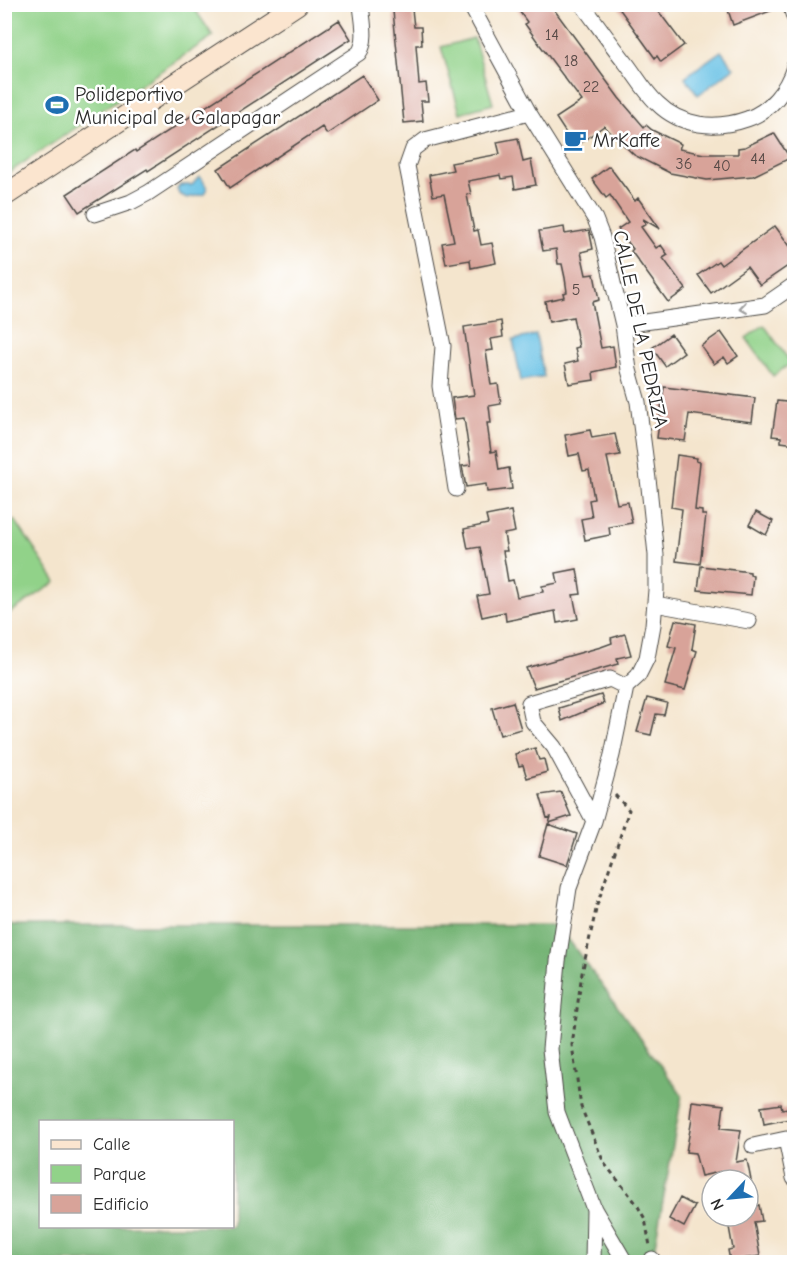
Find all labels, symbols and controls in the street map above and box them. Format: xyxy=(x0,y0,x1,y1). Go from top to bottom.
house number: 14 xyxy=(545,26,559,44)
house number: 18 xyxy=(564,52,578,70)
house number: 22 xyxy=(583,78,599,96)
place label: Polideportivo Municipal de Galapagar xyxy=(75,83,280,129)
sports icon: Polideportivo Municipal de Galapagar xyxy=(44,92,70,118)
cafe icon: MrKaffe xyxy=(562,127,588,153)
place label: MrKaffe xyxy=(593,129,660,152)
house number: 44 xyxy=(750,150,766,168)
house number: 36 xyxy=(676,155,692,173)
house number: 40 xyxy=(713,157,731,175)
street label: CALLE DE LA PEDRIZA xyxy=(608,228,673,430)
house number: 5 xyxy=(572,281,580,299)
one-way arrow xyxy=(738,302,747,314)
legend xyxy=(39,1120,234,1228)
text: Calle xyxy=(93,1134,130,1155)
text: Parque xyxy=(93,1164,146,1185)
north arrow xyxy=(700,1168,760,1228)
text: Edificio xyxy=(93,1194,149,1215)
text: N xyxy=(707,1196,728,1213)

